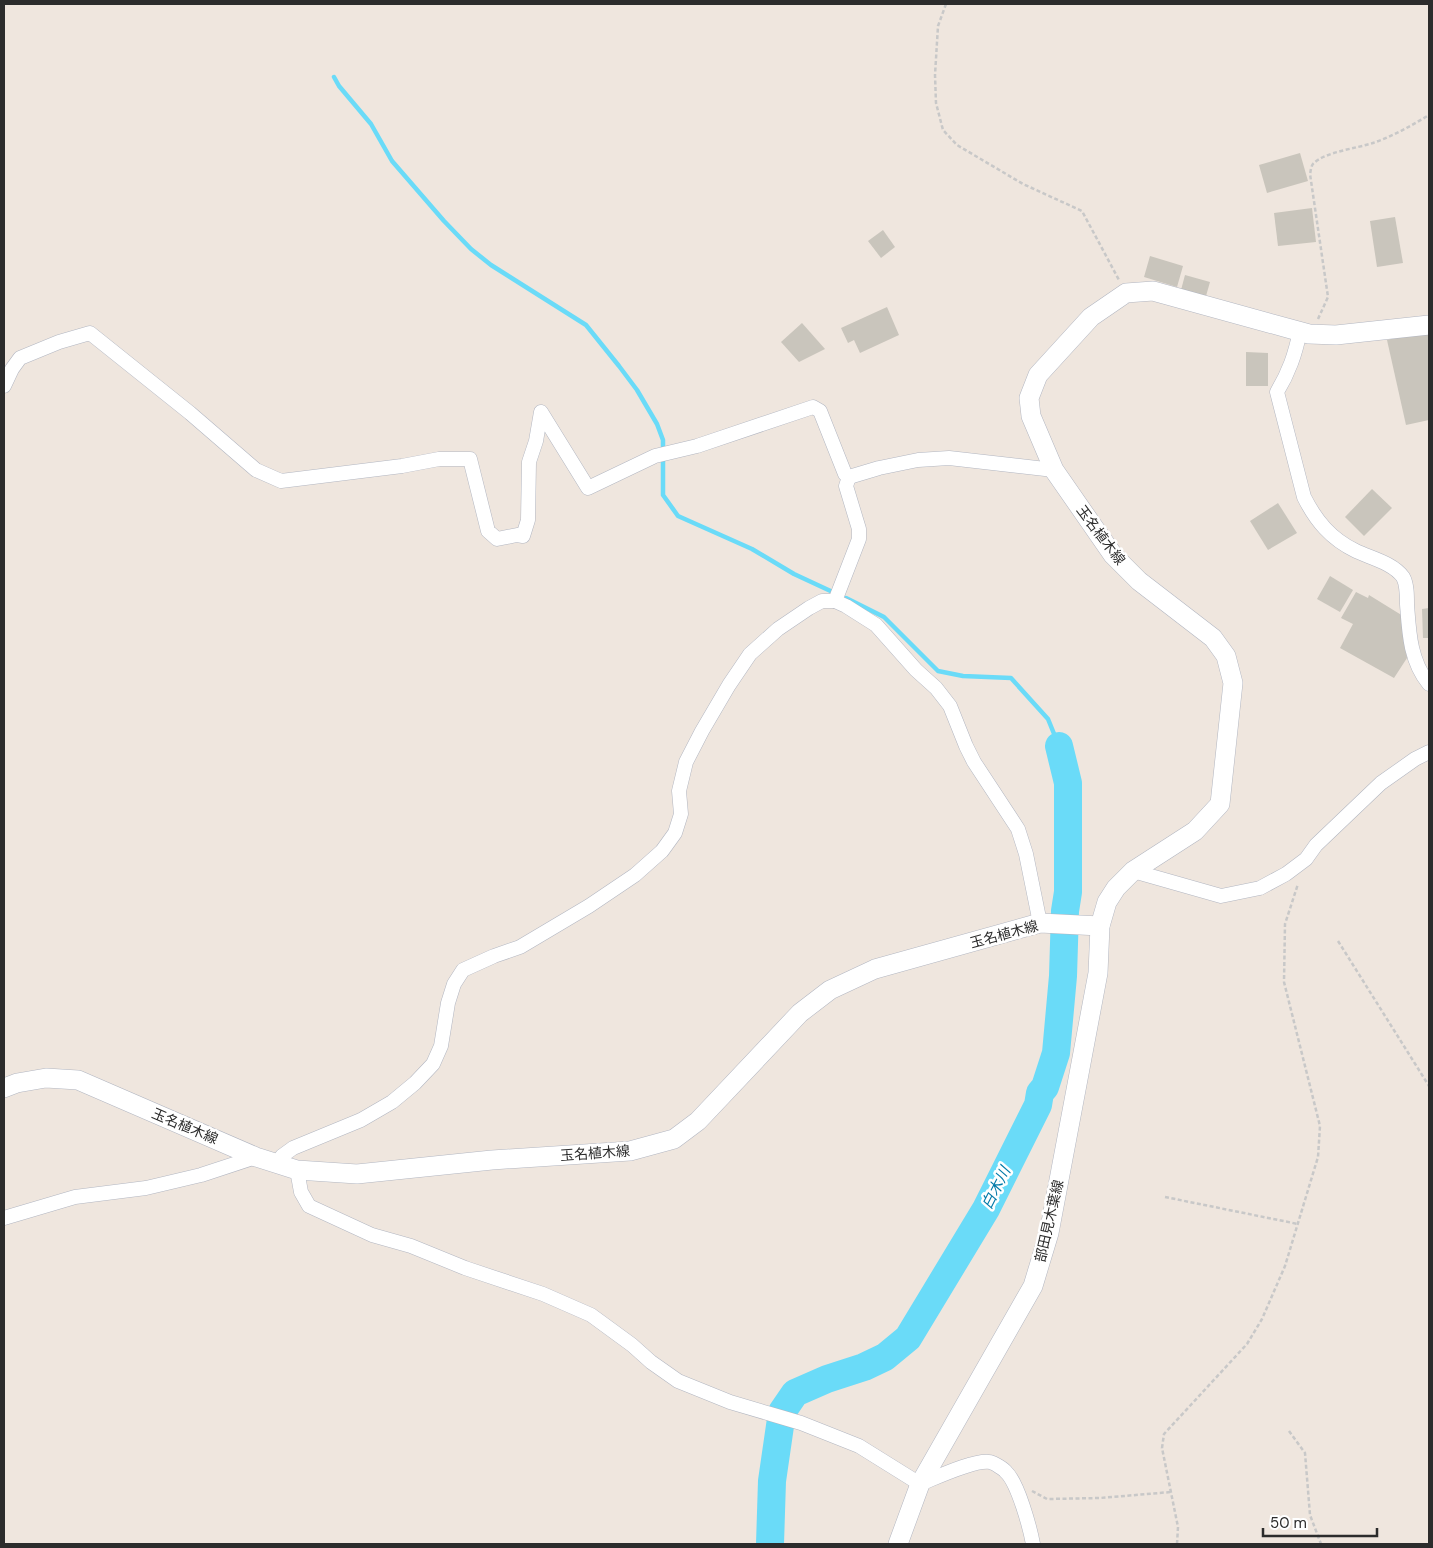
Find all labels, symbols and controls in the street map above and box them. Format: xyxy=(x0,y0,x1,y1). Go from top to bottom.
street label: 玉名植木線 xyxy=(1073,502,1129,568)
street label: 玉名植木線 xyxy=(968,916,1040,952)
street label: 玉名植木線 xyxy=(149,1104,221,1148)
street label: 玉名植木線 xyxy=(559,1142,631,1164)
water label: 白木川 xyxy=(977,1162,1016,1213)
street label: 部田見木葉線 xyxy=(1031,1178,1067,1264)
scale bar xyxy=(1263,1506,1377,1538)
text: 50 m xyxy=(1270,1513,1307,1533)

